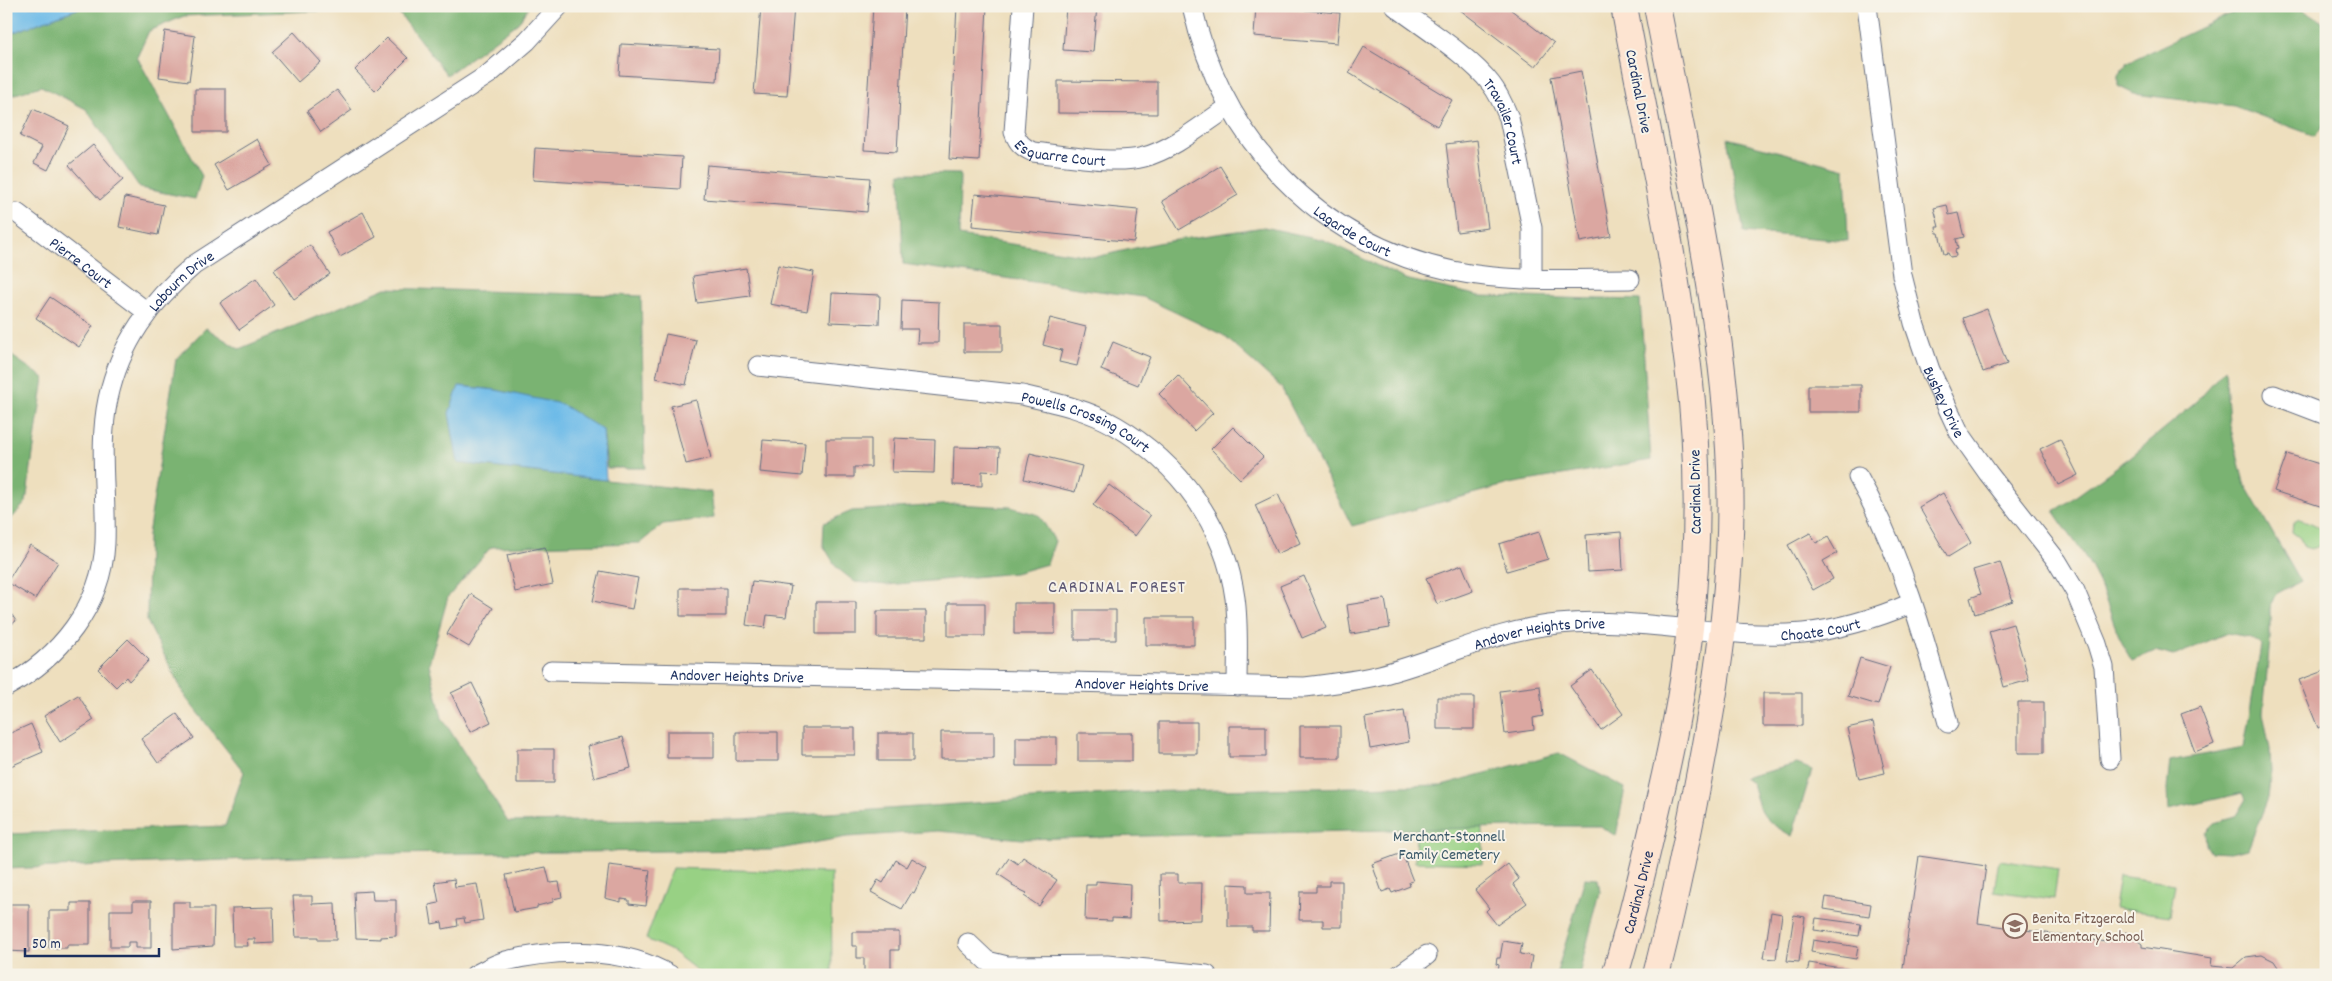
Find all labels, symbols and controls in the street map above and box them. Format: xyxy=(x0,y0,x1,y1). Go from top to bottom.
street label: Cardinal Drive xyxy=(1618,48,1657,135)
street label: Travailer Court xyxy=(1477,74,1527,167)
street label: Esquarre Court xyxy=(1008,135,1106,174)
street label: Lagarde Court xyxy=(1308,201,1394,264)
street label: Pierre Court xyxy=(44,233,116,296)
street label: Labourn Drive xyxy=(144,246,220,318)
street label: Bushey Drive xyxy=(1916,363,1969,444)
street label: Powells Crossing Court xyxy=(1019,386,1154,460)
street label: Cardinal Drive xyxy=(1684,449,1709,535)
district label: CARDINAL FOREST xyxy=(1048,576,1186,601)
street label: Andover Heights Drive xyxy=(1471,613,1605,657)
street label: Choate Court xyxy=(1780,613,1864,648)
street label: Andover Heights Drive xyxy=(670,665,804,690)
street label: Andover Heights Drive xyxy=(1075,673,1209,699)
park label: Merchant-Stonnell Family Cemetery xyxy=(1393,826,1505,867)
street label: Cardinal Drive xyxy=(1618,848,1661,937)
place label: Benita Fitzgerald Elementary School xyxy=(2032,908,2144,949)
school or university icon: Benita Fitzgerald Elementary School xyxy=(2002,913,2028,939)
scale bar xyxy=(25,926,159,958)
text: 50 m xyxy=(32,934,61,956)

